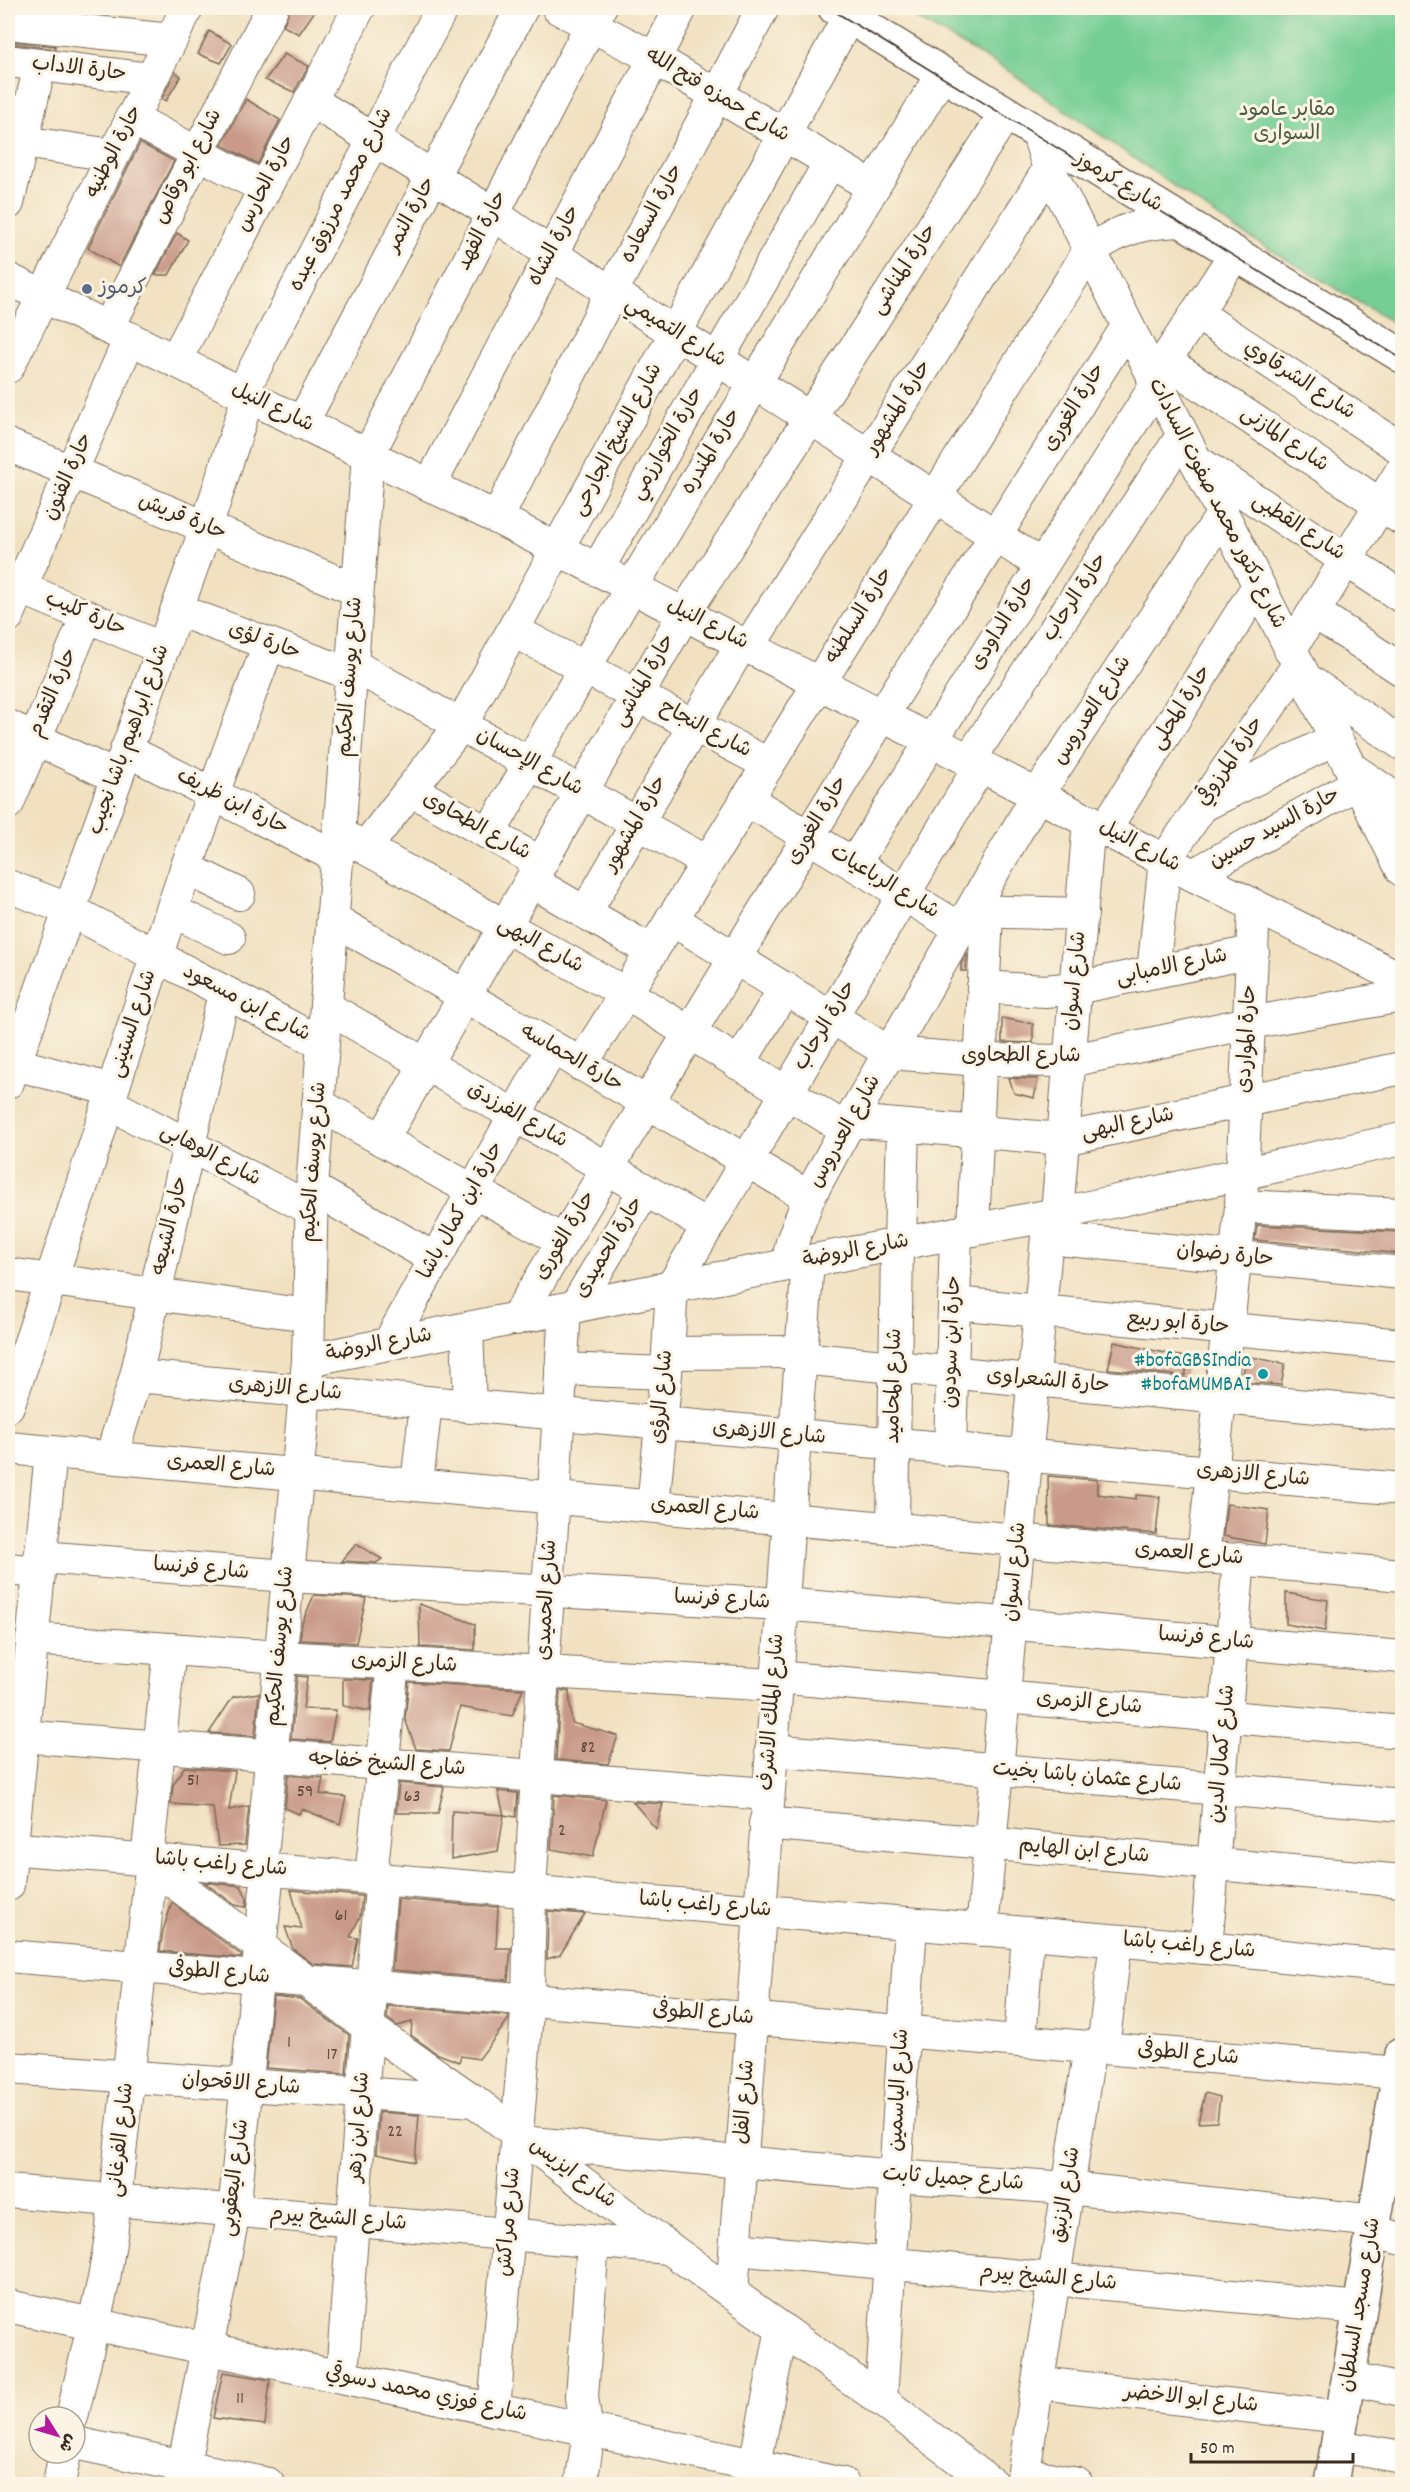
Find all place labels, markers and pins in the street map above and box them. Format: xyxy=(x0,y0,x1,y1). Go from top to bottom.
place label: كرموز xyxy=(97,274,147,304)
marker: كرموز xyxy=(80,282,94,296)
place label: #bofaGBSIndia #bofaMUMBAI xyxy=(1134,1347,1252,1401)
marker: #bofaGBSIndia #bofaMUMBAI xyxy=(1256,1367,1270,1381)

